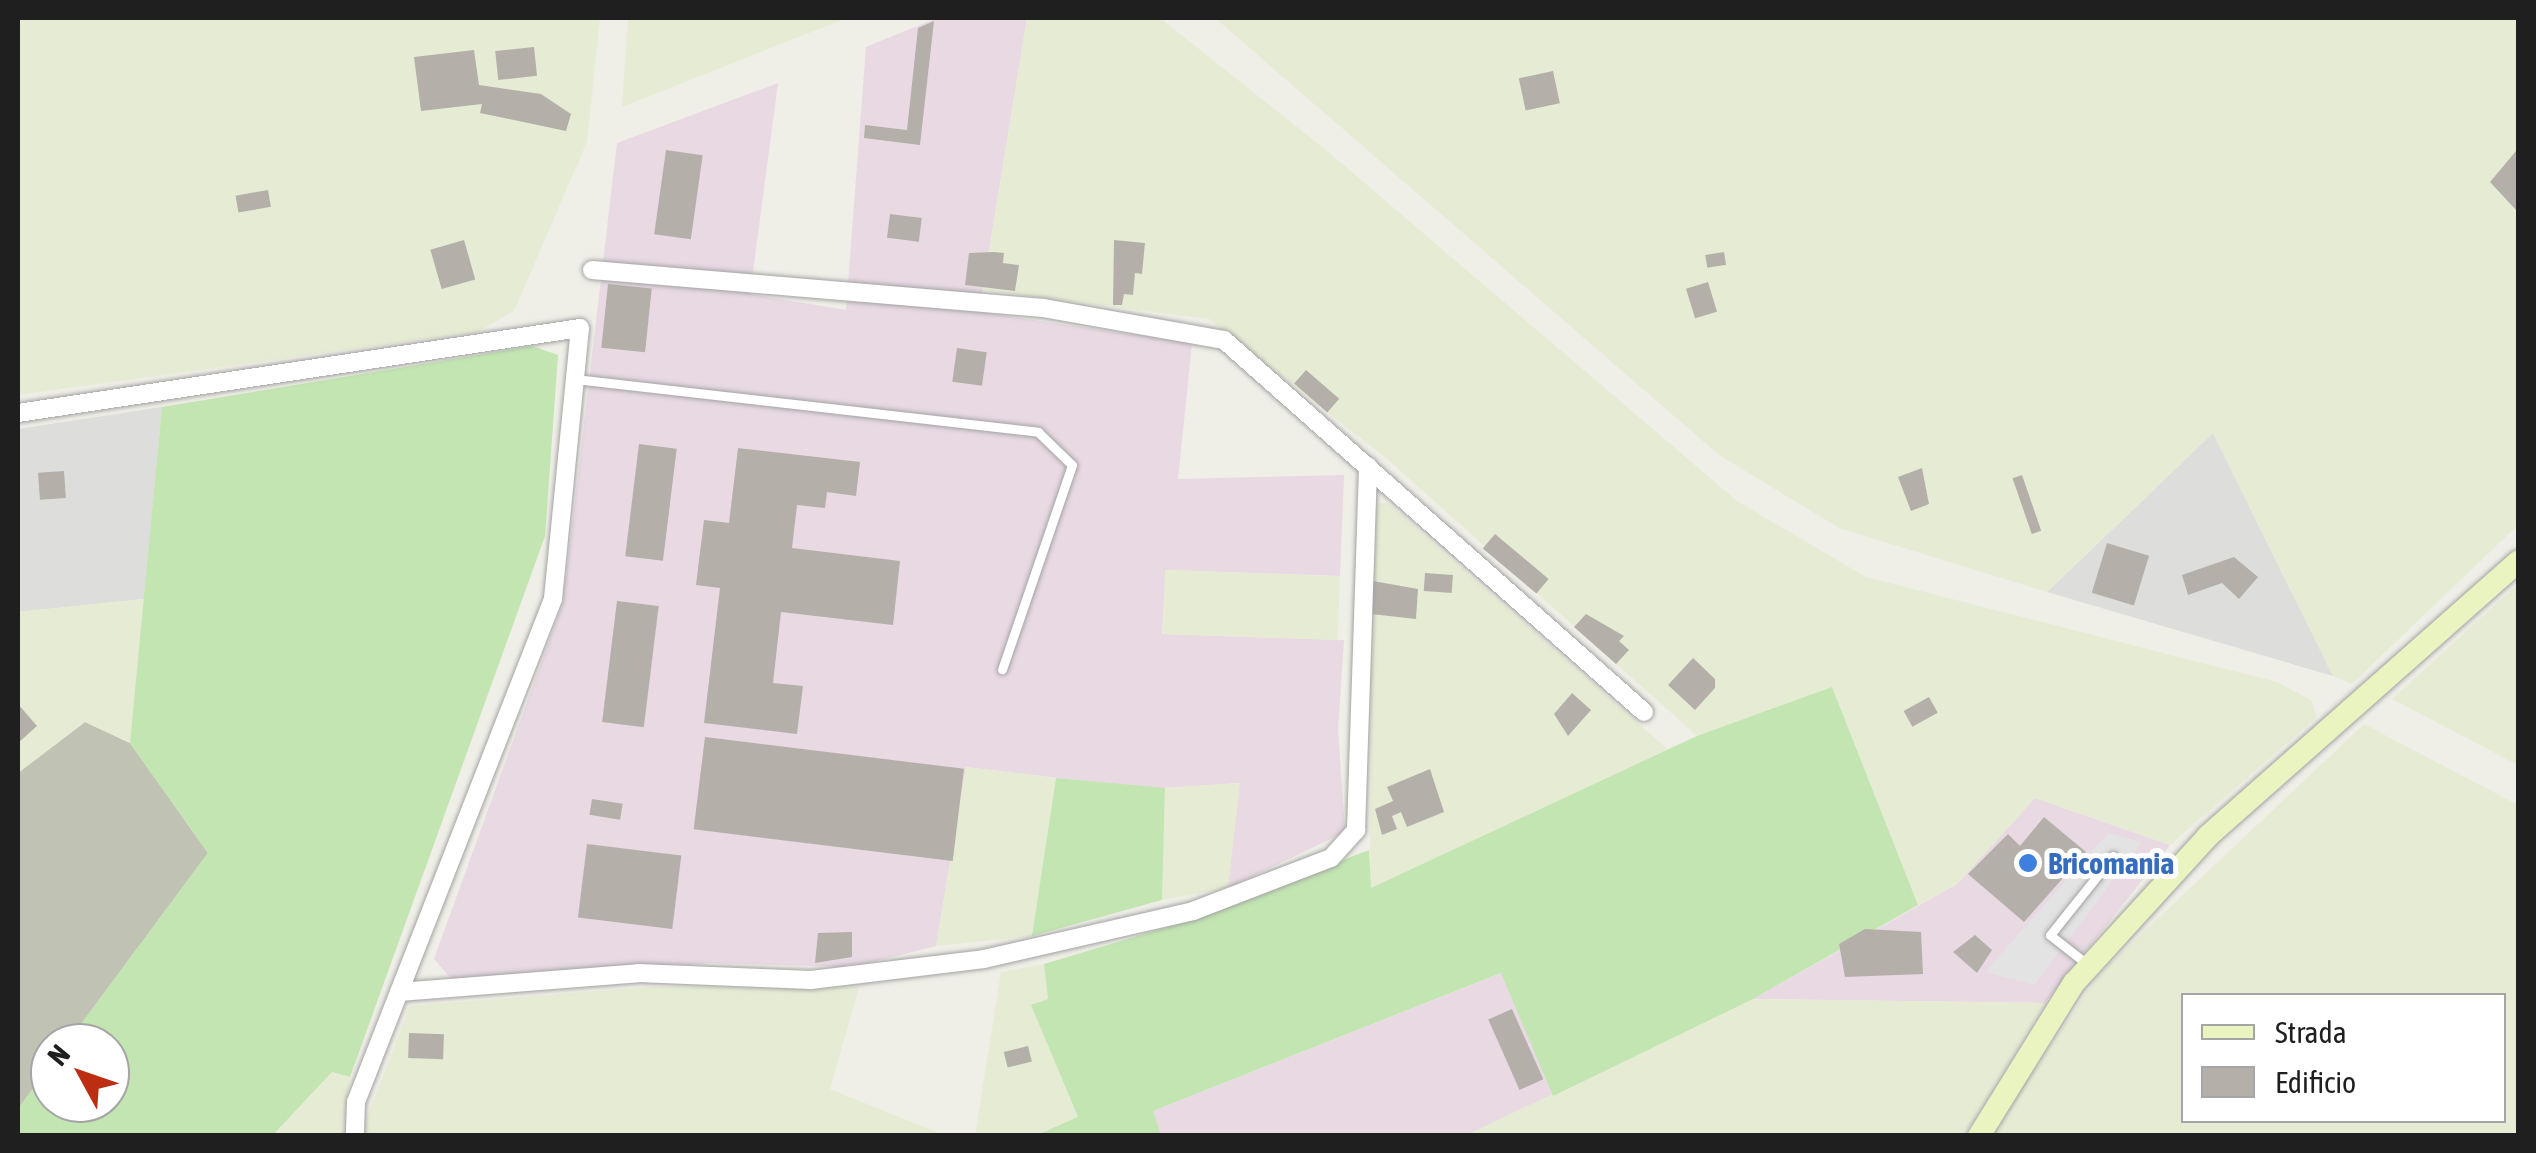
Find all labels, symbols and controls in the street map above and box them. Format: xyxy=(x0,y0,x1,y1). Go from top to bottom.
place label: Bricomania xyxy=(2048,845,2174,881)
marker: Bricomania xyxy=(2017,852,2039,874)
legend xyxy=(2181,993,2506,1123)
text: Strada xyxy=(2275,1015,2347,1049)
north arrow xyxy=(30,1023,130,1123)
text: N xyxy=(41,1038,76,1072)
text: Edificio xyxy=(2275,1065,2356,1099)

